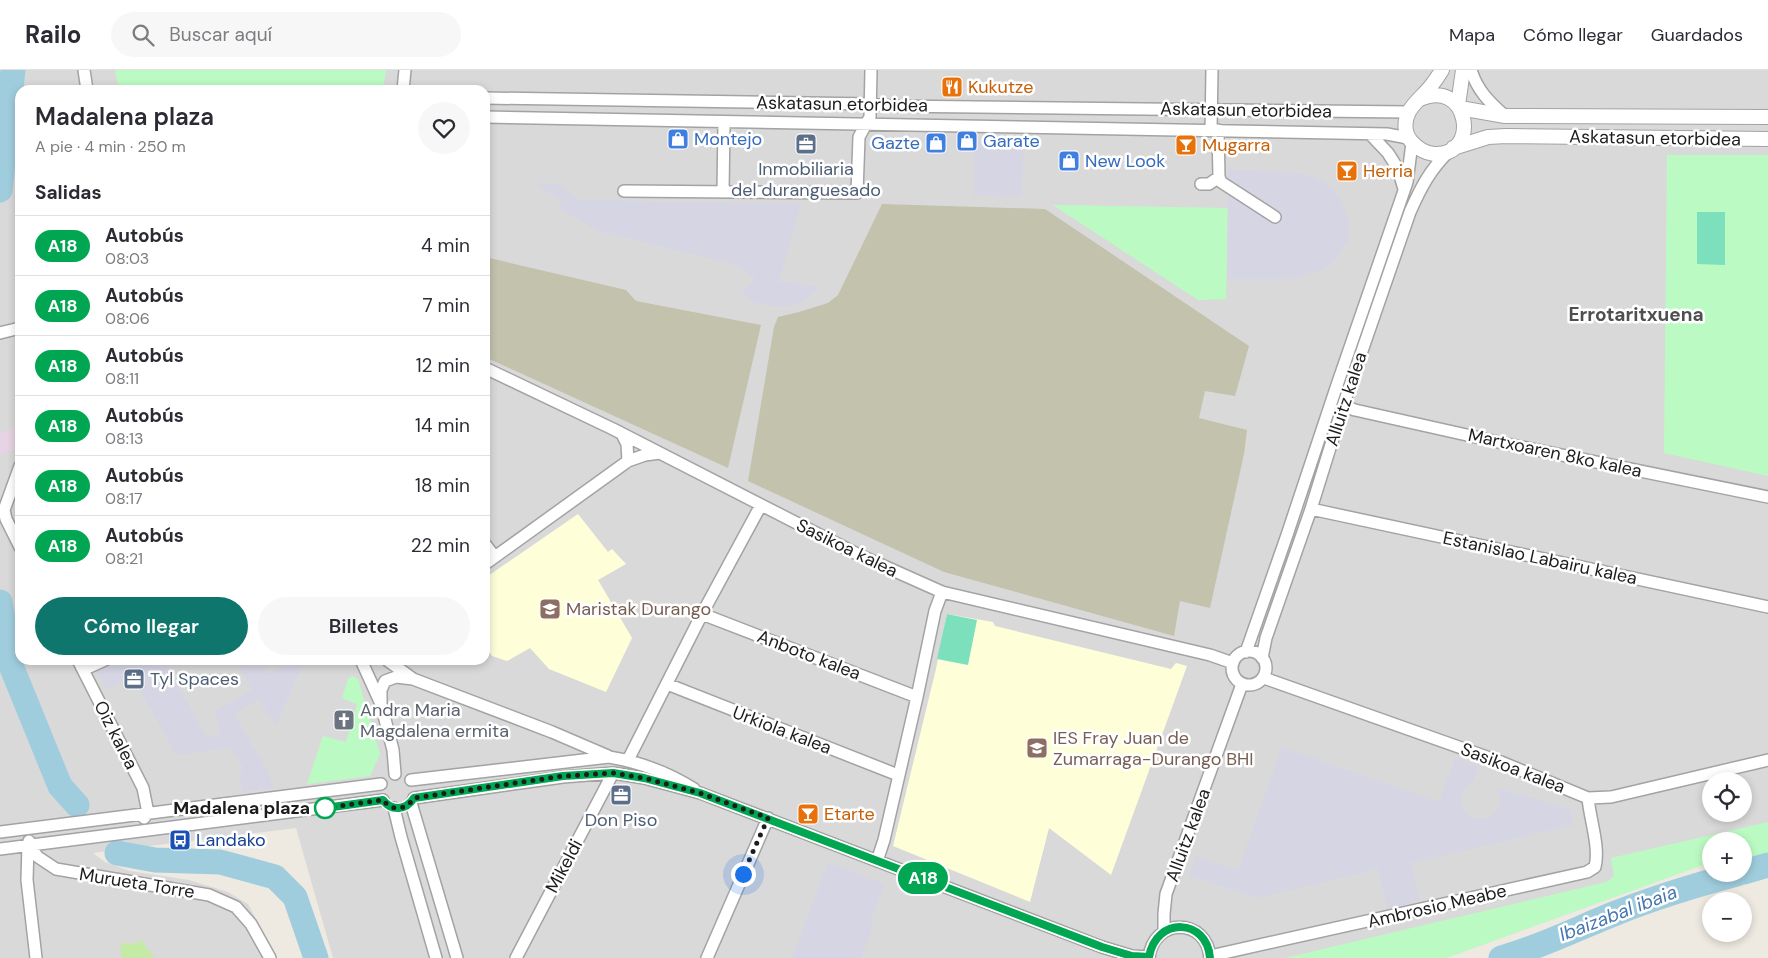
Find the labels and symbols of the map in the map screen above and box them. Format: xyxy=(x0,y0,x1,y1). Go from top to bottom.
restaurant icon: Kukutze xyxy=(940,75,964,99)
place label: Kukutze xyxy=(968,75,1033,99)
street label: Askatasun etorbidea xyxy=(756,91,928,117)
street label: Askatasun etorbidea xyxy=(1160,97,1332,123)
street label: Askatasun etorbidea xyxy=(1569,125,1741,151)
shop icon: Montejo xyxy=(666,127,690,151)
place label: Montejo xyxy=(694,127,762,151)
shop icon: Garate xyxy=(955,129,979,153)
place label: Garate xyxy=(983,129,1040,153)
place label: Gazte xyxy=(871,131,920,155)
shop icon: Gazte xyxy=(924,131,948,155)
office icon: Inmobiliaria del duranguesado xyxy=(794,132,818,156)
bar icon: Mugarra xyxy=(1174,133,1198,157)
place label: Mugarra xyxy=(1202,133,1270,157)
shop icon: New Look xyxy=(1057,149,1081,173)
place label: New Look xyxy=(1085,149,1165,173)
place label: Inmobiliaria del duranguesado xyxy=(731,157,881,202)
bar icon: Herria xyxy=(1335,159,1359,183)
place label: Herria xyxy=(1363,159,1413,183)
district label: Errotaritxuena xyxy=(1568,302,1704,327)
street label: Alluitz kalea xyxy=(1320,349,1372,449)
street label: Martxoaren 8ko kalea xyxy=(1466,423,1644,483)
street label: Sasikoa kalea xyxy=(792,513,902,583)
street label: Estanislao Labairu kalea xyxy=(1441,526,1639,590)
school or university icon: Maristak Durango xyxy=(538,597,562,621)
place label: Maristak Durango xyxy=(566,597,711,621)
street label: Anboto kalea xyxy=(754,624,864,686)
office icon: Tyl Spaces xyxy=(122,667,146,691)
place label: Tyl Spaces xyxy=(150,667,239,691)
street label: Oiz kalea xyxy=(88,697,144,773)
place label: Andra Maria Magdalena ermita xyxy=(360,698,509,743)
street label: Urkiola kalea xyxy=(729,700,835,760)
church icon: Andra Maria Magdalena ermita xyxy=(332,708,356,732)
place label: IES Fray Juan de Zumarraga-Durango BHI xyxy=(1053,726,1254,771)
school or university icon: IES Fray Juan de Zumarraga-Durango BHI xyxy=(1025,736,1049,760)
street label: Sasikoa kalea xyxy=(1457,737,1569,799)
office icon: Don Piso xyxy=(609,783,633,807)
street label: Alluitz kalea xyxy=(1160,785,1216,885)
place label: Madalena plaza xyxy=(173,796,310,820)
marker: Madalena plaza xyxy=(314,797,336,819)
bar icon: Etarte xyxy=(796,802,820,826)
place label: Etarte xyxy=(824,802,875,826)
place label: Don Piso xyxy=(585,808,657,832)
bus stop icon: Landako xyxy=(168,828,192,852)
place label: Landako xyxy=(196,828,266,852)
street label: Mikeldi xyxy=(540,835,588,897)
street label: Murueta Torre xyxy=(78,862,196,904)
your location xyxy=(731,862,756,887)
line badge: A18 xyxy=(894,862,952,894)
street label: Ambrosio Meabe xyxy=(1365,878,1509,934)
water label: Ibaizabal ibaia xyxy=(1555,879,1681,947)

